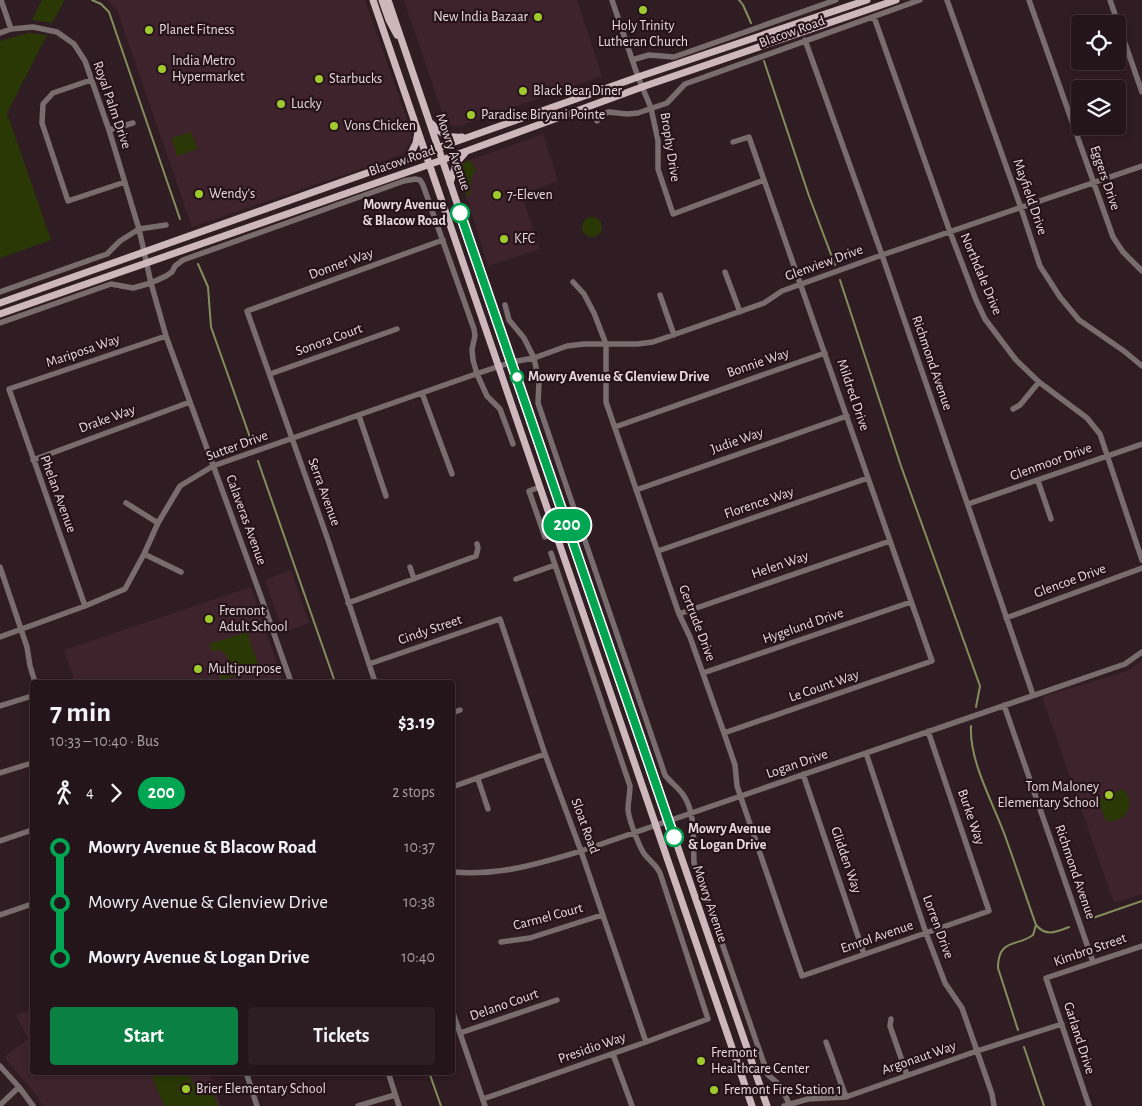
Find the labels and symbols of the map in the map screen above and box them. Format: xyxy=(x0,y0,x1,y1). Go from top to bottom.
marker: Holy Trinity Lutheran Church xyxy=(637,4,649,16)
place label: New India Bazaar xyxy=(433,10,528,24)
marker: New India Bazaar xyxy=(532,11,544,23)
street label: Blacow Road xyxy=(757,14,827,50)
place label: Holy Trinity Lutheran Church xyxy=(598,19,688,49)
place label: Planet Fitness xyxy=(159,23,235,37)
marker: Planet Fitness xyxy=(143,24,155,36)
place label: India Metro Hypermarket xyxy=(172,54,245,84)
street label: Royal Palm Drive xyxy=(91,60,133,150)
marker: India Metro Hypermarket xyxy=(156,63,168,75)
place label: Starbucks xyxy=(329,72,382,86)
marker: Starbucks xyxy=(313,73,325,85)
place label: Black Bear Diner xyxy=(533,84,623,98)
marker: Black Bear Diner xyxy=(517,85,529,97)
place label: Lucky xyxy=(291,97,322,111)
marker: Lucky xyxy=(275,98,287,110)
place label: Paradise Biryani Pointe xyxy=(481,108,605,122)
marker: Paradise Biryani Pointe xyxy=(465,109,477,121)
street label: Brophy Drive xyxy=(658,111,682,183)
street label: Mowry Avenue xyxy=(433,112,473,192)
place label: Vons Chicken xyxy=(344,119,416,133)
marker: Vons Chicken xyxy=(328,120,340,132)
street label: Blacow Road xyxy=(367,143,437,179)
street label: Eggers Drive xyxy=(1087,144,1123,212)
street label: Mayfield Drive xyxy=(1010,157,1050,237)
place label: Wendy's xyxy=(209,187,255,201)
marker: Wendy's xyxy=(193,188,205,200)
place label: 7-Eleven xyxy=(507,188,553,202)
marker: 7-Eleven xyxy=(491,189,503,201)
place label: Mowry Avenue & Blacow Road xyxy=(363,198,447,228)
marker: Mowry Avenue & Blacow Road xyxy=(450,203,470,223)
street label: Northdale Drive xyxy=(957,231,1005,317)
place label: KFC xyxy=(514,232,535,246)
marker: KFC xyxy=(498,233,510,245)
street label: Glenview Drive xyxy=(783,242,865,284)
street label: Donner Way xyxy=(307,246,375,282)
street label: Richmond Avenue xyxy=(909,314,955,412)
street label: Sonora Court xyxy=(294,321,365,359)
street label: Mariposa Way xyxy=(44,332,122,370)
street label: Bonnie Way xyxy=(725,346,791,380)
street label: Mildred Drive xyxy=(834,357,872,433)
marker: Mowry Avenue & Glenview Drive xyxy=(510,370,524,384)
place label: Mowry Avenue & Glenview Drive xyxy=(528,370,710,384)
street label: Drake Way xyxy=(77,402,137,436)
street label: Judie Way xyxy=(709,425,765,457)
street label: Sutter Drive xyxy=(204,428,270,464)
street label: Glenmoor Drive xyxy=(1008,441,1094,483)
street label: Phelan Avenue xyxy=(38,453,78,535)
street label: Serra Avenue xyxy=(305,456,343,528)
street label: Calaveras Avenue xyxy=(223,473,269,567)
street label: Florence Way xyxy=(722,485,796,521)
line badge: 200 xyxy=(538,509,596,541)
street label: Helen Way xyxy=(750,549,810,581)
street label: Glencoe Drive xyxy=(1032,562,1108,600)
street label: Gertrude Drive xyxy=(676,583,718,663)
place label: Fremont Adult School xyxy=(219,604,288,634)
street label: Hygelund Drive xyxy=(761,606,845,646)
street label: Cindy Street xyxy=(396,612,464,647)
marker: Fremont Adult School xyxy=(203,613,215,625)
place label: Multipurpose xyxy=(208,662,282,676)
marker: Multipurpose xyxy=(192,663,204,675)
street label: Le Count Way xyxy=(787,667,861,705)
street label: Logan Drive xyxy=(764,747,830,781)
place label: Tom Maloney Elementary School xyxy=(998,780,1099,810)
street label: Burke Way xyxy=(955,787,987,847)
marker: Tom Maloney Elementary School xyxy=(1103,789,1115,801)
street label: Sloat Road xyxy=(569,796,601,856)
place label: Mowry Avenue & Logan Drive xyxy=(688,822,771,852)
street label: Richmond Avenue xyxy=(1052,823,1098,921)
street label: Glidden Way xyxy=(828,825,864,895)
marker: Mowry Avenue & Logan Drive xyxy=(664,827,684,847)
street label: Mowry Avenue xyxy=(690,864,730,944)
street label: Lorren Drive xyxy=(920,893,956,961)
street label: Carmel Court xyxy=(512,901,585,933)
street label: Emrol Avenue xyxy=(839,918,915,956)
street label: Kimbro Street xyxy=(1052,931,1129,969)
street label: Delano Court xyxy=(468,987,541,1023)
street label: Garland Drive xyxy=(1061,1000,1097,1076)
street label: Presidio Way xyxy=(556,1030,628,1066)
street label: Argonaut Way xyxy=(880,1039,958,1077)
place label: Fremont Healthcare Center xyxy=(711,1046,810,1076)
marker: Fremont Healthcare Center xyxy=(695,1055,707,1067)
place label: Brier Elementary School xyxy=(196,1082,326,1096)
marker: Brier Elementary School xyxy=(180,1083,192,1095)
place label: Fremont Fire Station 1 xyxy=(724,1083,842,1097)
marker: Fremont Fire Station 1 xyxy=(708,1084,720,1096)

